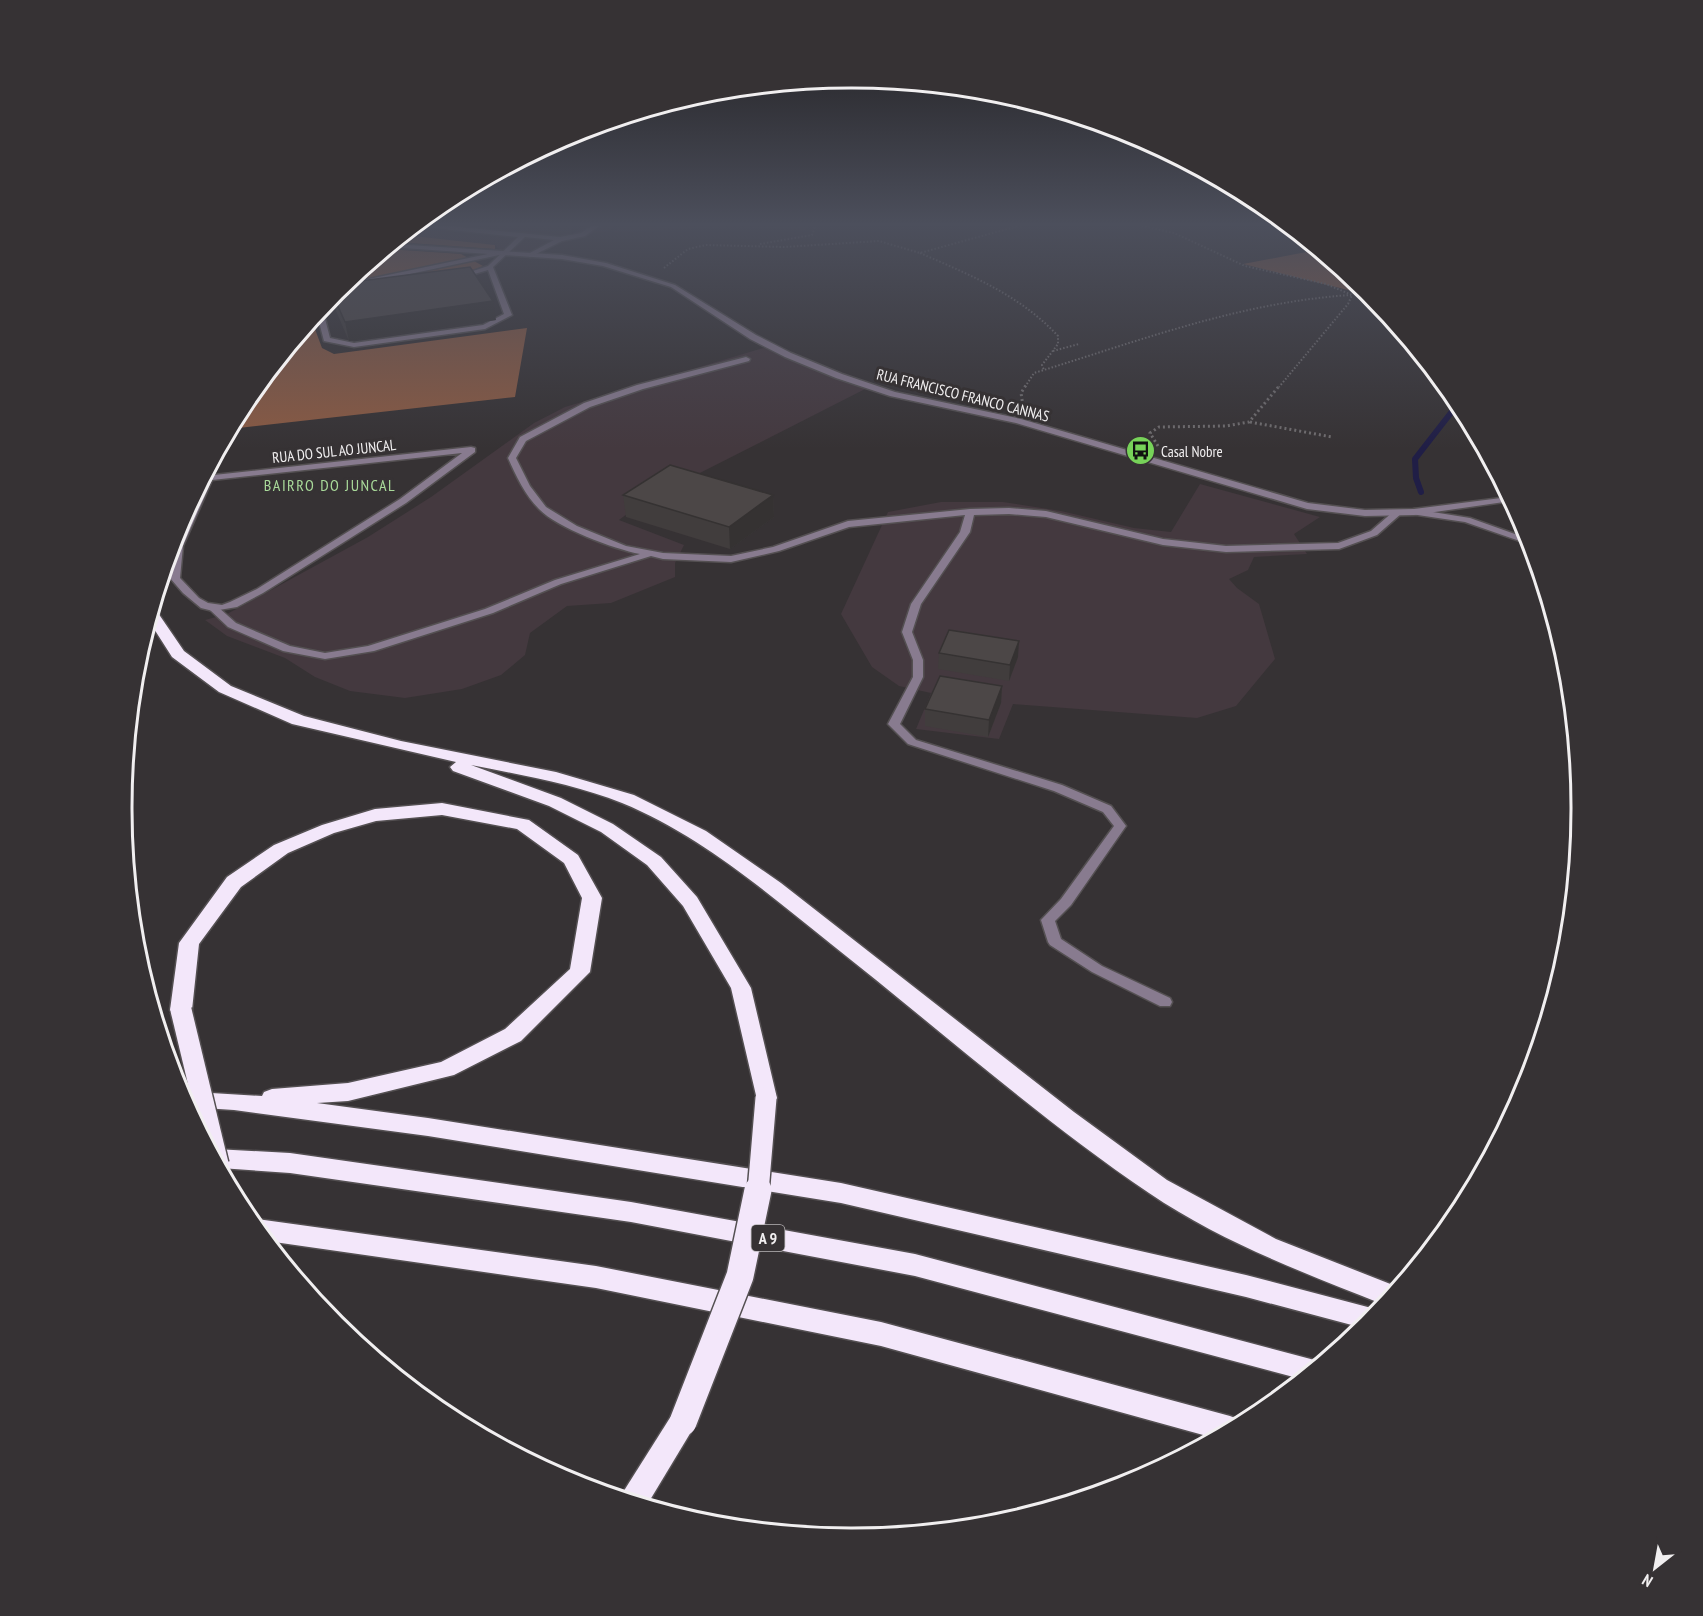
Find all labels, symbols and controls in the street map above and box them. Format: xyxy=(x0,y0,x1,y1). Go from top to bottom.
street label: RUA FRANCISCO FRANCO CANNAS xyxy=(875,364,1051,426)
street label: RUA DO SUL AO JUNCAL xyxy=(271,435,398,467)
bus stop icon: Casal Nobre xyxy=(1124,435,1156,467)
place label: Casal Nobre xyxy=(1161,442,1223,461)
district label: BAIRRO DO JUNCAL xyxy=(264,475,396,495)
road number: A 9 xyxy=(752,1225,784,1251)
north arrow xyxy=(1625,1538,1685,1598)
text: N xyxy=(1638,1570,1656,1592)

